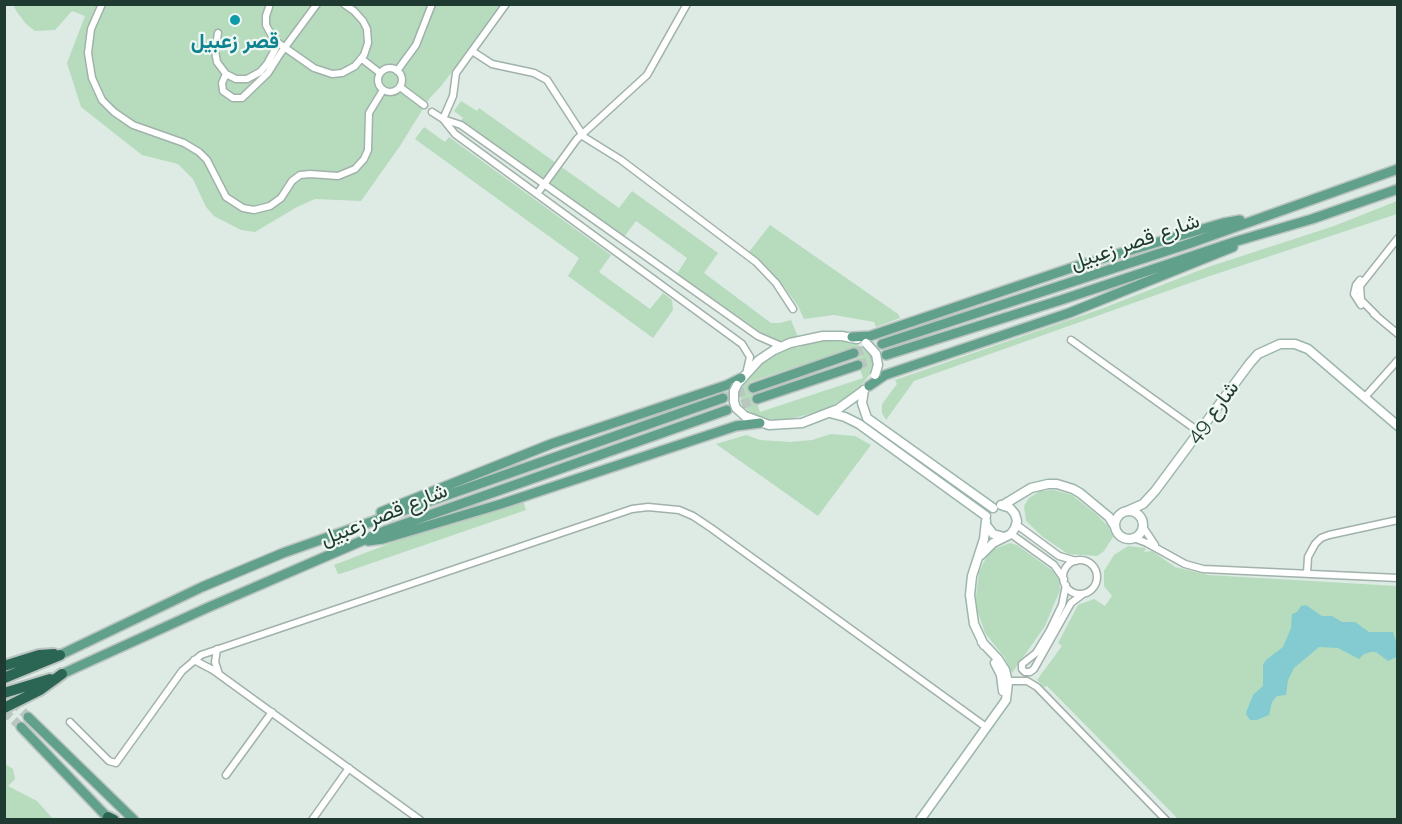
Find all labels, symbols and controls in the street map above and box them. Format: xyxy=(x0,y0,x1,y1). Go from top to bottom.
marker: قصر زعبيل xyxy=(228,13,242,27)
place label: قصر زعبيل xyxy=(191,29,279,55)
street label: شارع قصر زعبيل xyxy=(1067,208,1203,276)
street label: شارع 49 xyxy=(1181,376,1245,448)
street label: شارع قصر زعبيل xyxy=(317,478,451,552)

